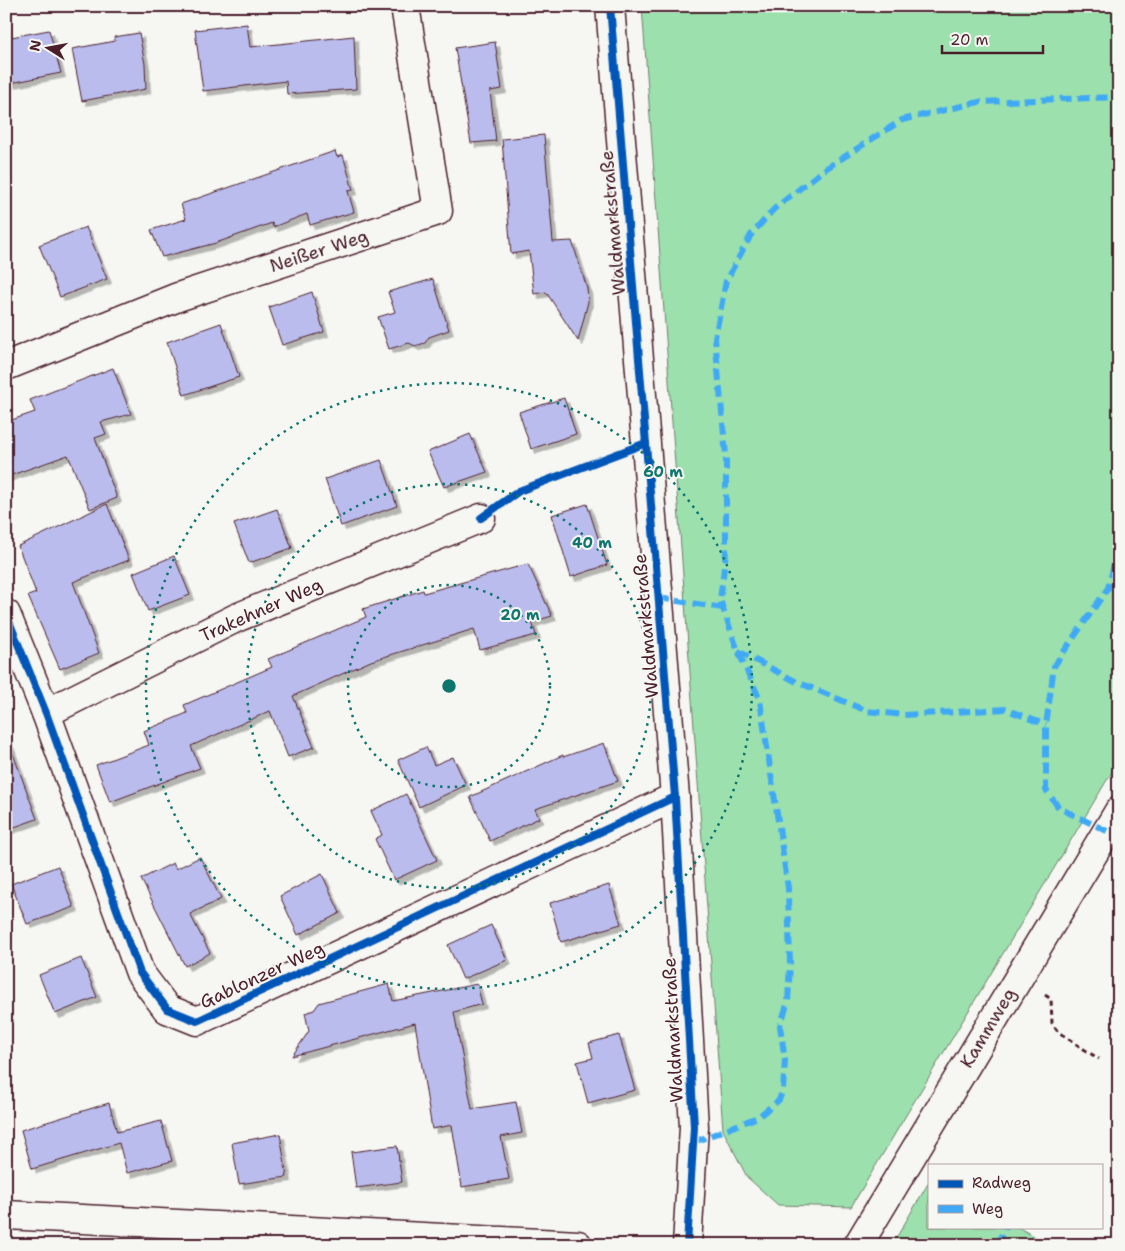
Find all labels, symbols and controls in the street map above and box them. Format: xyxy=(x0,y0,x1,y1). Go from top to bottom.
north arrow xyxy=(22,22,72,72)
scale bar xyxy=(942,22,1044,54)
text: 20 m xyxy=(950,30,989,50)
text: N xyxy=(25,38,45,53)
street label: Waldmarkstraße xyxy=(595,150,631,296)
street label: Neißer Weg xyxy=(267,224,371,278)
text: 60 m xyxy=(643,462,683,482)
text: 40 m xyxy=(572,533,612,553)
street label: Waldmarkstraße xyxy=(628,553,664,699)
street label: Trakehner Weg xyxy=(196,572,326,648)
text: 20 m xyxy=(500,605,540,625)
centre of rings xyxy=(440,677,458,695)
street label: Gablonzer Weg xyxy=(196,936,328,1014)
street label: Waldmarkstraße xyxy=(657,957,689,1103)
street label: Kammweg xyxy=(955,983,1021,1073)
legend xyxy=(928,1164,1102,1228)
text: Radweg xyxy=(972,1173,1031,1193)
text: Weg xyxy=(972,1199,1003,1219)

